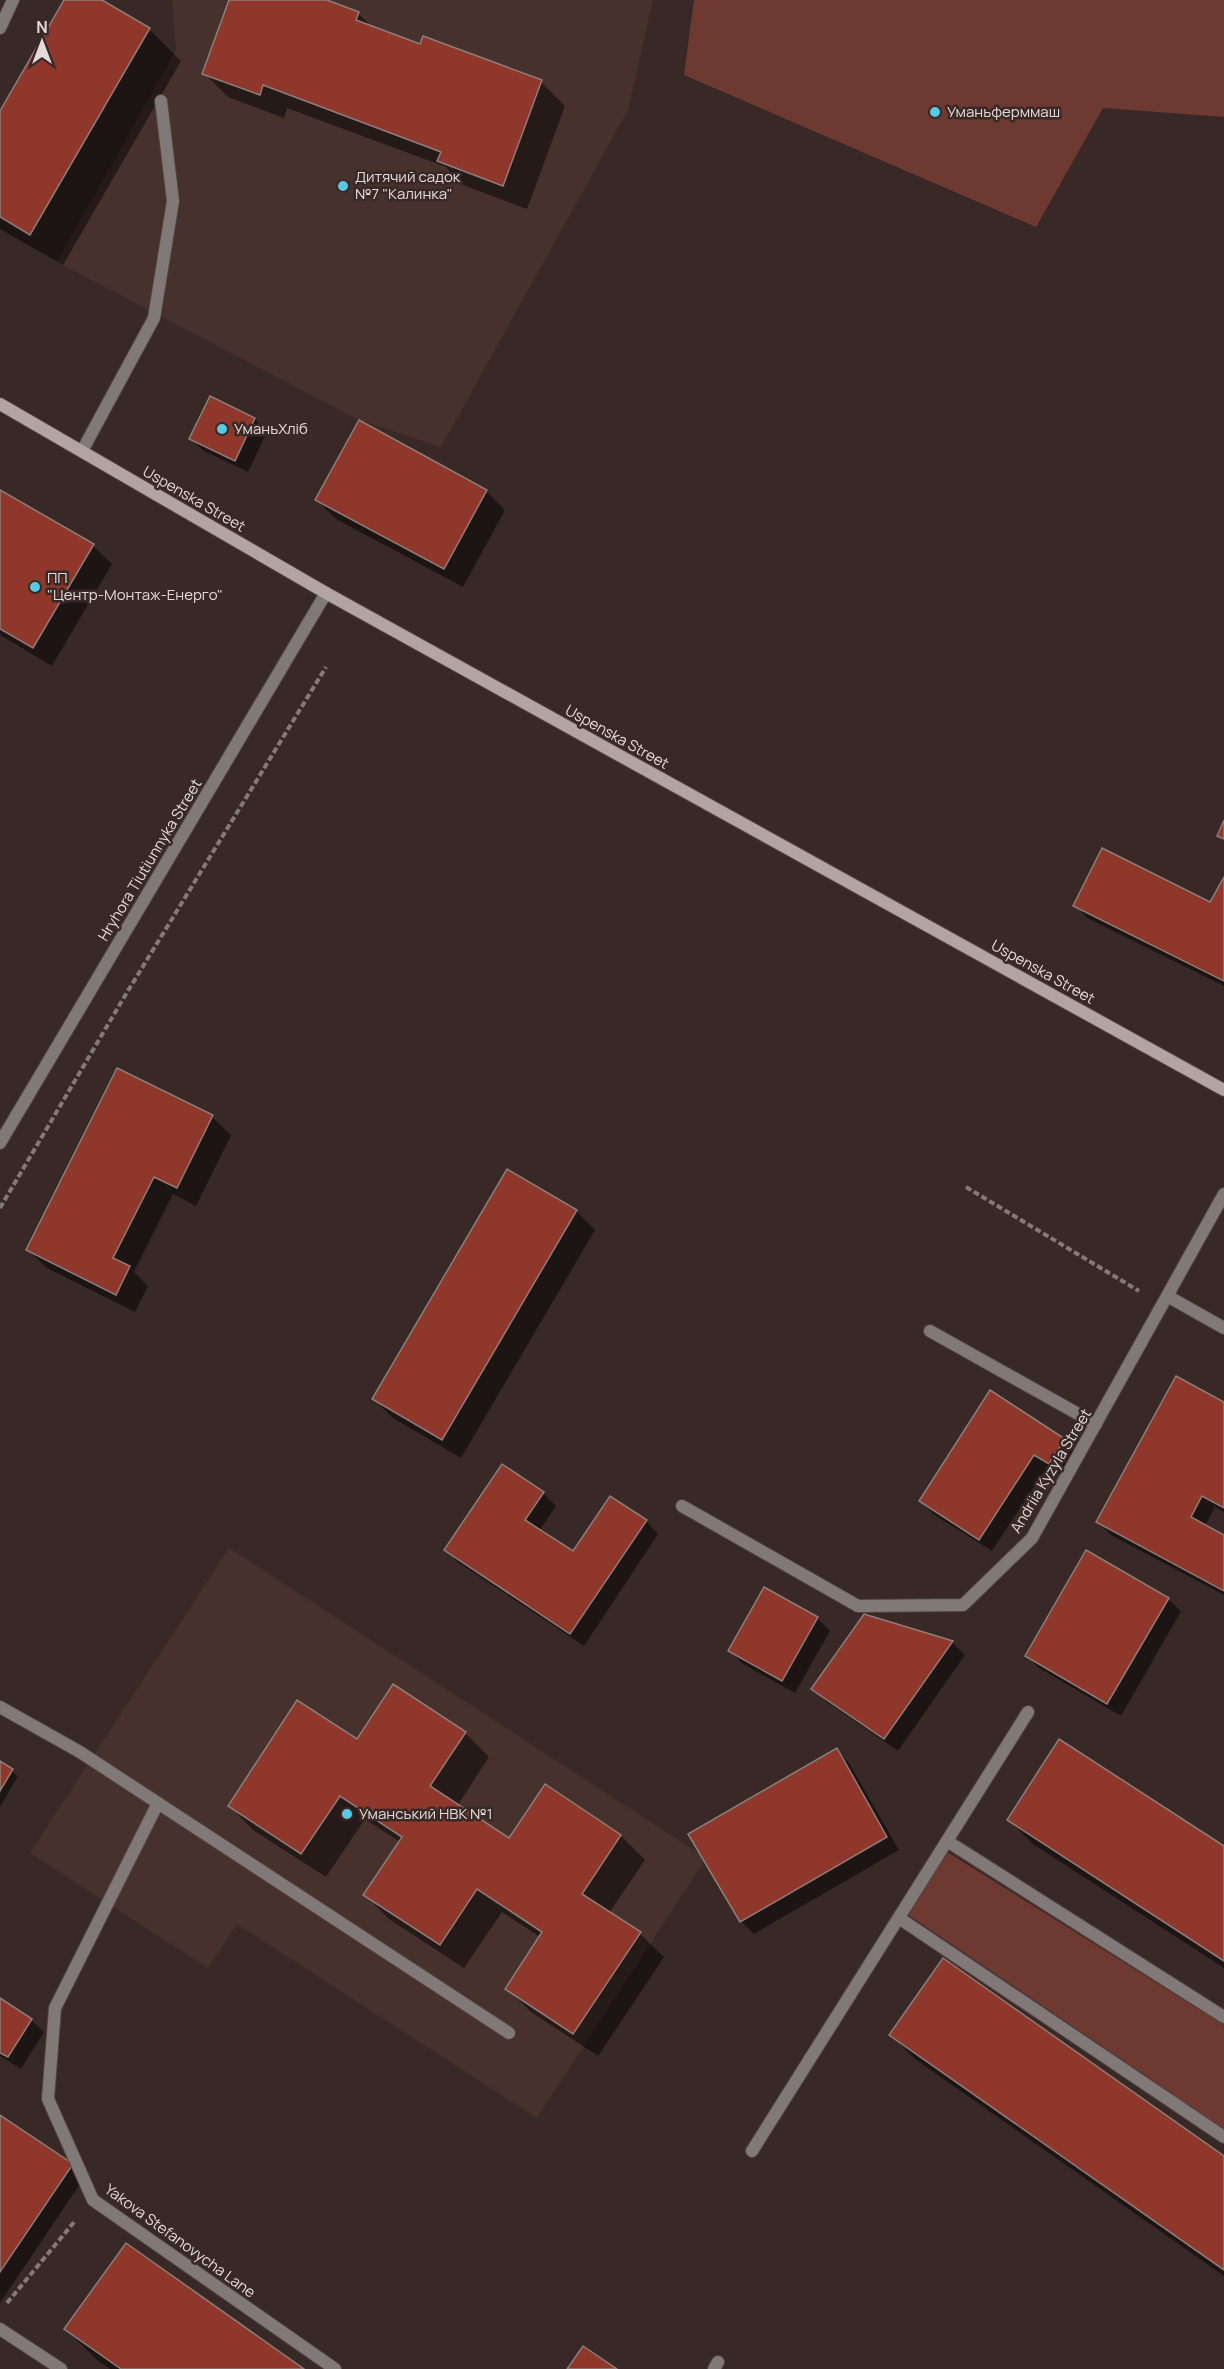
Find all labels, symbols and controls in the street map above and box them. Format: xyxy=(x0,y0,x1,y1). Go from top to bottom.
north arrow xyxy=(12,12,72,72)
text: N xyxy=(36,16,48,38)
place label: Уманьферммаш xyxy=(947,101,1060,122)
marker: Уманьферммаш xyxy=(928,105,942,119)
place label: Дитячий садок №7 "Калинка" xyxy=(355,166,461,204)
marker: Дитячий садок №7 "Калинка" xyxy=(336,179,350,193)
place label: УманьХліб xyxy=(234,418,308,439)
marker: УманьХліб xyxy=(215,422,229,436)
street label: Uspenska Street xyxy=(139,461,249,537)
place label: ПП "Центр-Монтаж-Енерго" xyxy=(47,567,223,605)
marker: ПП "Центр-Монтаж-Енерго" xyxy=(28,580,42,594)
street label: Uspenska Street xyxy=(562,699,673,774)
street label: Hryhora Tiutiunnyka Street xyxy=(93,775,206,945)
street label: Uspenska Street xyxy=(988,934,1099,1009)
street label: Andriia Kyzyla Street xyxy=(1005,1405,1096,1537)
place label: Уманський НВК №1 xyxy=(359,1803,493,1824)
marker: Уманський НВК №1 xyxy=(340,1807,354,1821)
street label: Yakova Stefanovycha Lane xyxy=(101,2179,260,2303)

